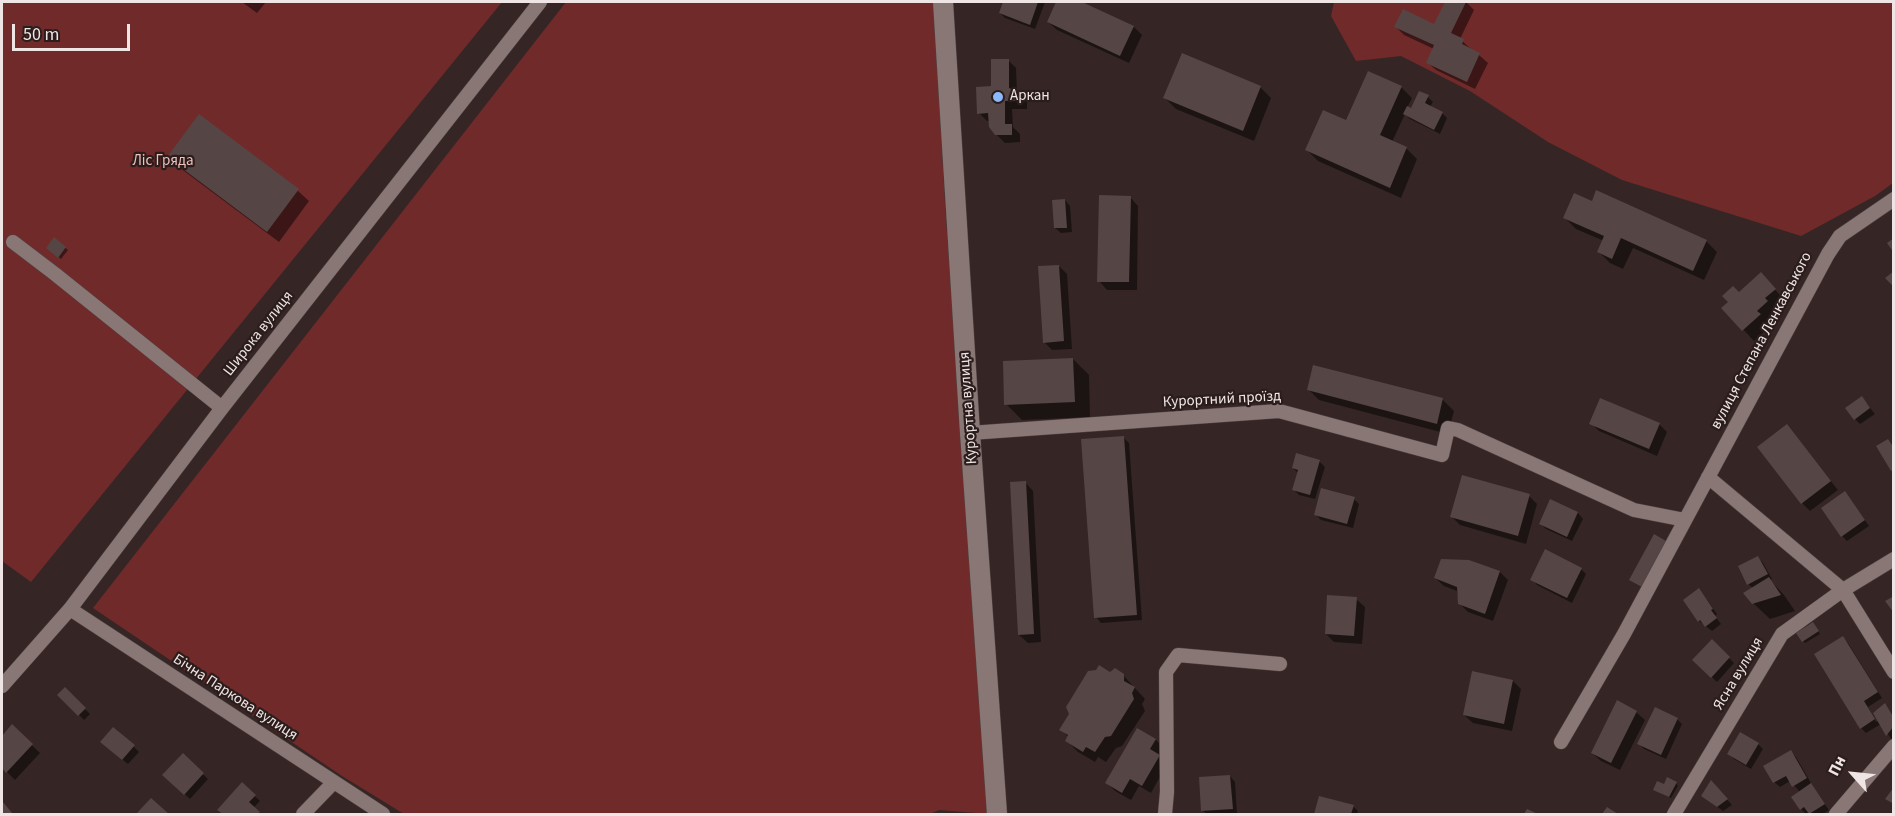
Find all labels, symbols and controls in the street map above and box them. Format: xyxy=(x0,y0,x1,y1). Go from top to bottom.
scale bar xyxy=(15,12,134,50)
text: 50 m xyxy=(23,22,59,47)
place label: Аркан xyxy=(1010,88,1050,106)
marker: Аркан xyxy=(991,90,1005,104)
park label: Ліс Гряда xyxy=(132,153,194,171)
street label: вулиця Степана Ленкавського xyxy=(1708,249,1816,433)
street label: Широка вулиця xyxy=(220,288,298,380)
street label: Курортна вулиця xyxy=(956,351,982,465)
street label: Курортний проїзд xyxy=(1162,388,1282,412)
street label: Ясна вулиця xyxy=(1710,634,1768,714)
street label: Бічна Паркова вулиця xyxy=(169,651,301,745)
north arrow xyxy=(1823,744,1883,804)
text: Пн xyxy=(1823,752,1851,780)

